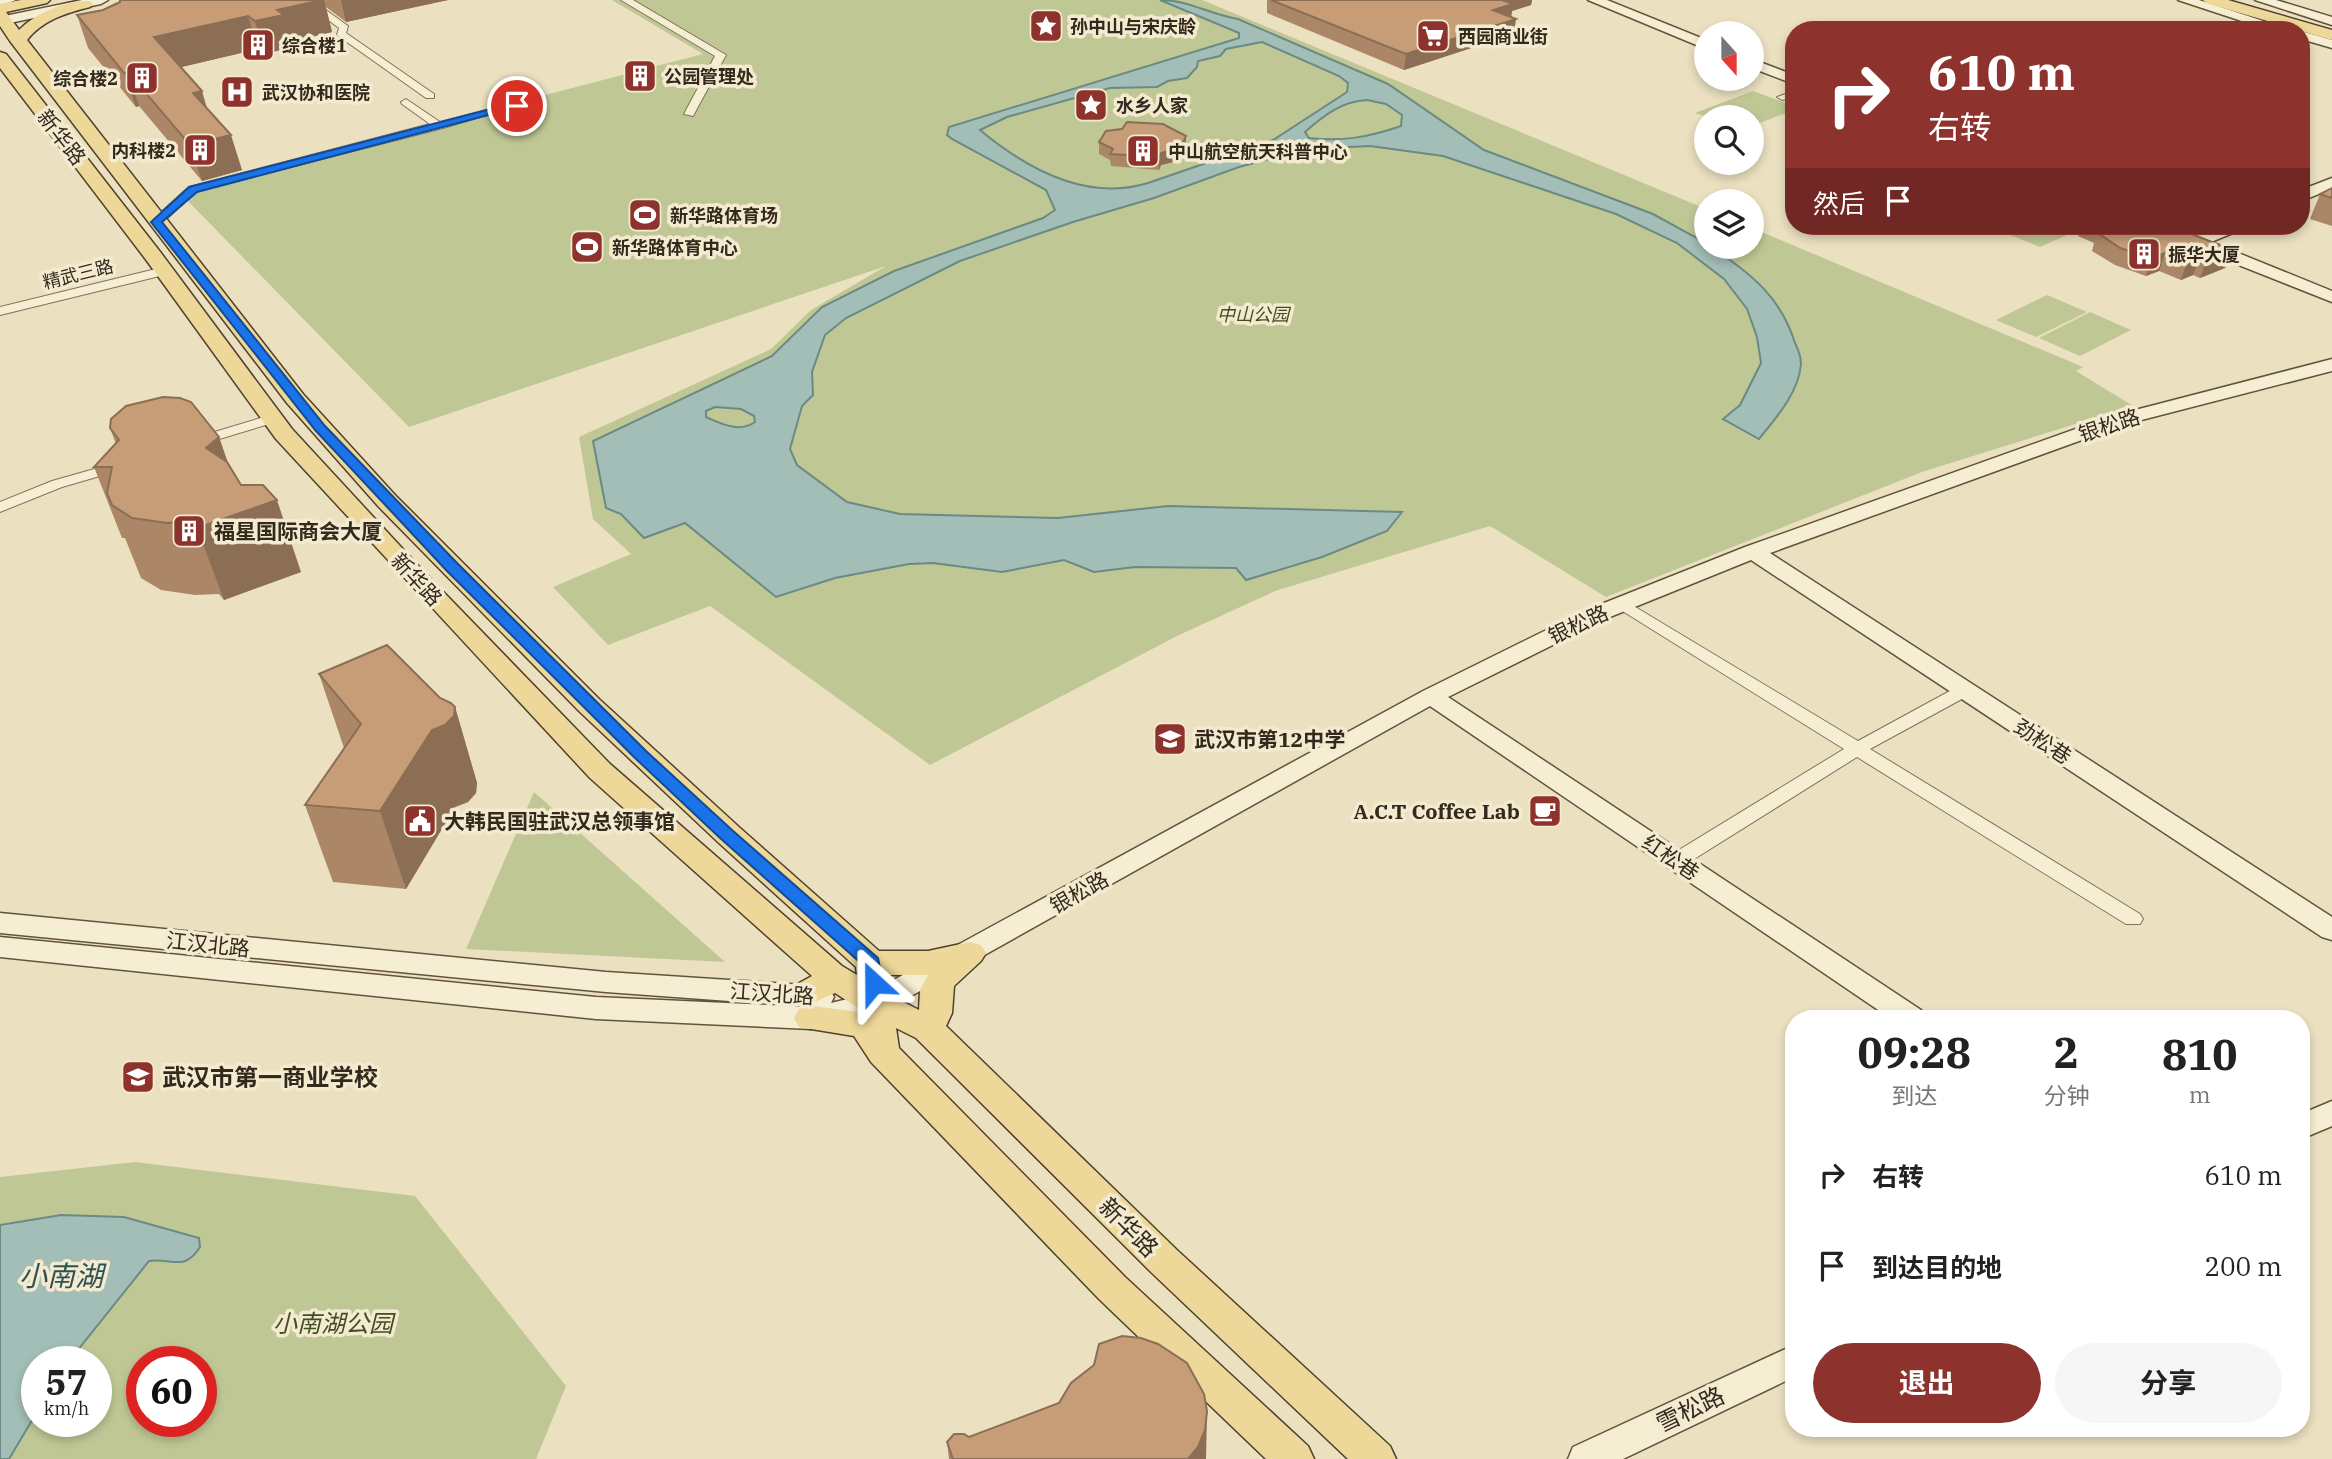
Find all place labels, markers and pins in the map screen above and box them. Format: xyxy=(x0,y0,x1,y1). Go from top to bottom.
place icon: 孙中山与宋庆龄 xyxy=(1027,7,1065,45)
place label: 孙中山与宋庆龄 xyxy=(1070,15,1196,38)
supermarket icon: 西园商业街 xyxy=(1414,17,1452,55)
place label: 西园商业街 xyxy=(1458,25,1548,48)
building icon: 综合楼1 xyxy=(239,26,277,64)
place label: 综合楼1 xyxy=(282,34,347,57)
building icon: 公园管理处 xyxy=(621,57,659,95)
building icon: 综合楼2 xyxy=(123,59,161,97)
place label: 公园管理处 xyxy=(664,65,754,88)
place label: 综合楼2 xyxy=(53,67,118,90)
hospital icon: 武汉协和医院 xyxy=(218,73,256,111)
pin xyxy=(487,76,547,136)
place label: 武汉协和医院 xyxy=(262,81,370,104)
place icon: 水乡人家 xyxy=(1072,86,1110,124)
place label: 水乡人家 xyxy=(1116,94,1188,117)
building icon: 内科楼2 xyxy=(181,131,219,169)
building icon: 中山航空航天科普中心 xyxy=(1124,132,1162,170)
place label: 内科楼2 xyxy=(111,139,176,162)
place label: 中山航空航天科普中心 xyxy=(1168,140,1348,163)
sports icon: 新华路体育场 xyxy=(626,196,664,234)
place label: 新华路体育场 xyxy=(670,204,778,227)
sports icon: 新华路体育中心 xyxy=(568,228,606,266)
building icon: 振华大厦 xyxy=(2125,235,2163,273)
place label: 新华路体育中心 xyxy=(612,236,738,259)
place label: 振华大厦 xyxy=(2168,243,2240,266)
building icon: 福星国际商会大厦 xyxy=(170,512,208,550)
place label: 福星国际商会大厦 xyxy=(214,517,382,545)
school or university icon: 武汉市第12中学 xyxy=(1151,720,1189,758)
place label: 武汉市第12中学 xyxy=(1194,725,1345,753)
cafe icon: A.C.T Coffee Lab xyxy=(1526,792,1564,830)
place label: A.C.T Coffee Lab xyxy=(1354,797,1520,825)
public building icon: 大韩民国驻武汉总领事馆 xyxy=(401,802,439,840)
place label: 大韩民国驻武汉总领事馆 xyxy=(444,807,675,835)
school or university icon: 武汉市第一商业学校 xyxy=(119,1058,157,1096)
place label: 武汉市第一商业学校 xyxy=(162,1061,378,1093)

